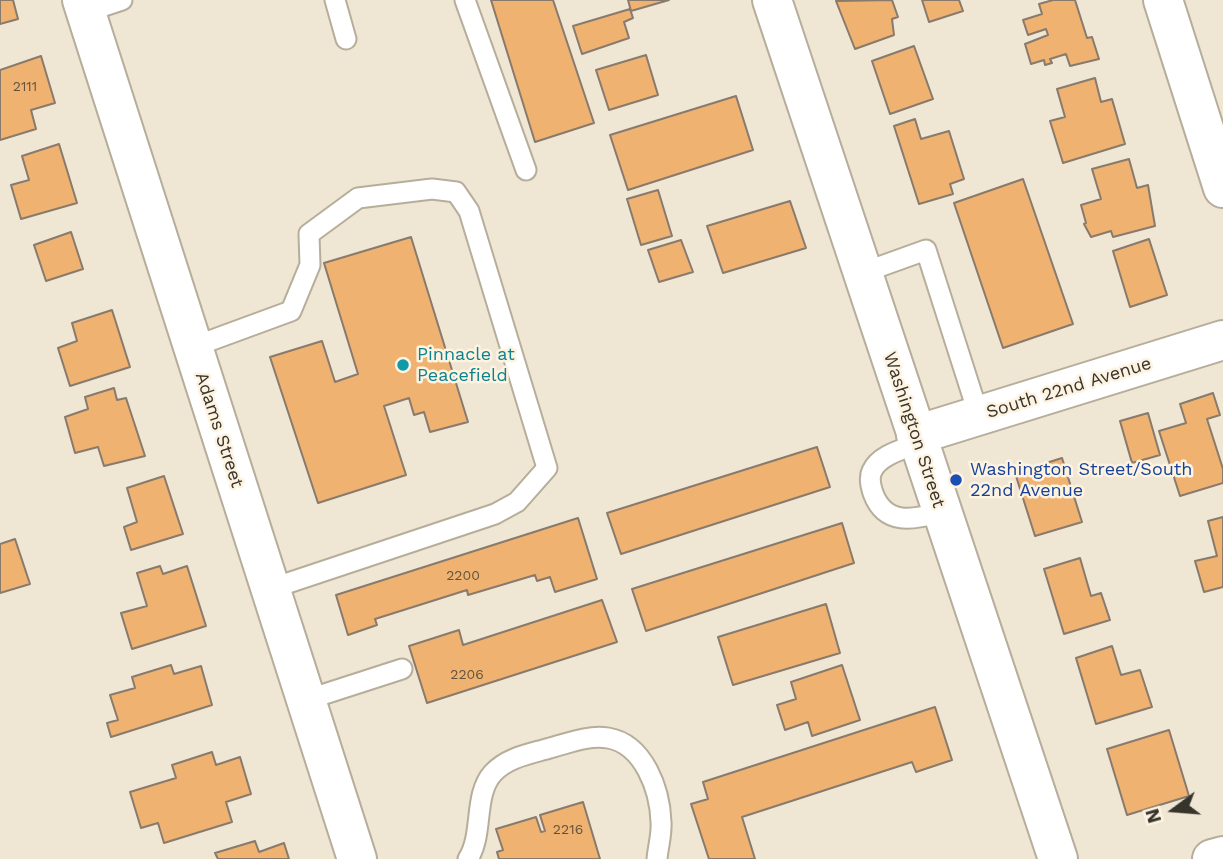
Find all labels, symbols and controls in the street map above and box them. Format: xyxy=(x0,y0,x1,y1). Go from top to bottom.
house number: 2111 xyxy=(13,79,37,95)
place label: Pinnacle at Peacefield xyxy=(417,344,515,386)
street label: Washington Street xyxy=(879,349,949,511)
street label: South 22nd Avenue xyxy=(984,353,1154,423)
marker: Pinnacle at Peacefield xyxy=(395,357,411,373)
street label: Adams Street xyxy=(190,370,248,490)
place label: Washington Street/South 22nd Avenue xyxy=(970,459,1192,502)
marker: Washington Street/South 22nd Avenue xyxy=(948,472,964,488)
house number: 2200 xyxy=(446,568,480,584)
house number: 2206 xyxy=(450,667,484,683)
north arrow xyxy=(1139,775,1209,845)
text: N xyxy=(1140,806,1166,826)
house number: 2216 xyxy=(553,822,583,838)

